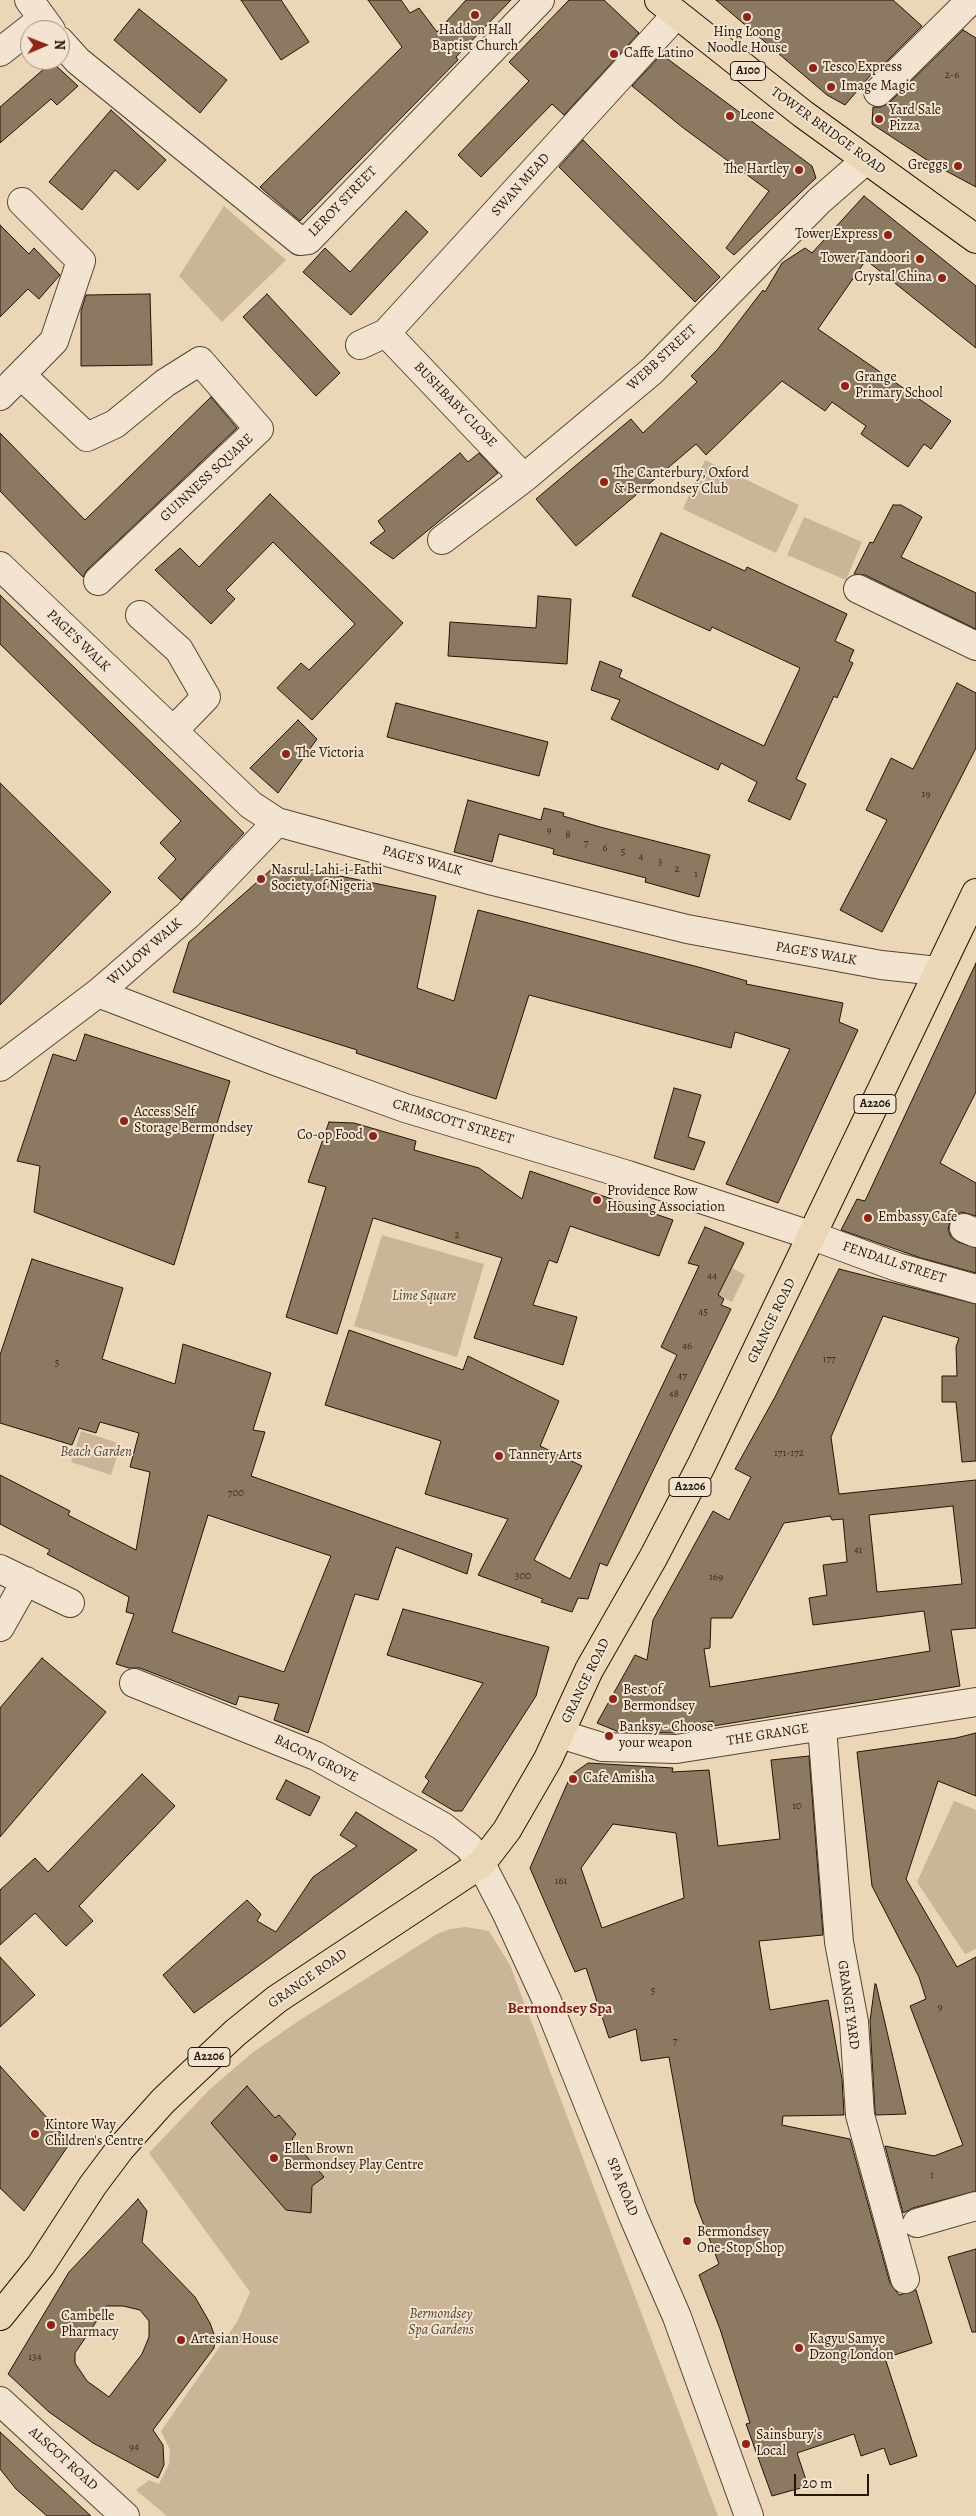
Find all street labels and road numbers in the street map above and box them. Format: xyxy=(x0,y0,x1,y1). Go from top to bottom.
road number: A100 xyxy=(730,61,766,80)
street label: TOWER BRIDGE ROAD xyxy=(767,84,889,178)
street label: SWAN MEAD xyxy=(488,150,554,220)
street label: LEROY STREET xyxy=(305,163,381,241)
street label: WEBB STREET xyxy=(624,322,700,394)
street label: BUSHBABY CLOSE xyxy=(410,359,500,451)
street label: GUINNESS SQUARE xyxy=(157,430,257,526)
street label: PAGE'S WALK xyxy=(43,607,113,675)
street label: PAGE'S WALK xyxy=(380,842,464,880)
street label: WILLOW WALK xyxy=(104,915,186,989)
street label: PAGE'S WALK xyxy=(774,939,858,969)
road number: A2206 xyxy=(854,1094,896,1114)
street label: CRIMSCOTT STREET xyxy=(390,1096,516,1148)
street label: FENDALL STREET xyxy=(840,1238,948,1288)
street label: GRANGE ROAD xyxy=(744,1276,800,1366)
road number: A2206 xyxy=(669,1478,711,1496)
street label: GRANGE ROAD xyxy=(558,1636,614,1726)
street label: THE GRANGE xyxy=(726,1720,810,1750)
street label: BACON GROVE xyxy=(271,1731,361,1787)
street label: GRANGE ROAD xyxy=(265,1946,351,2012)
street label: GRANGE YARD xyxy=(833,1959,863,2051)
road number: A2206 xyxy=(188,2048,230,2066)
street label: SPA ROAD xyxy=(603,2155,641,2219)
street label: ALSCOT ROAD xyxy=(25,2424,101,2494)

